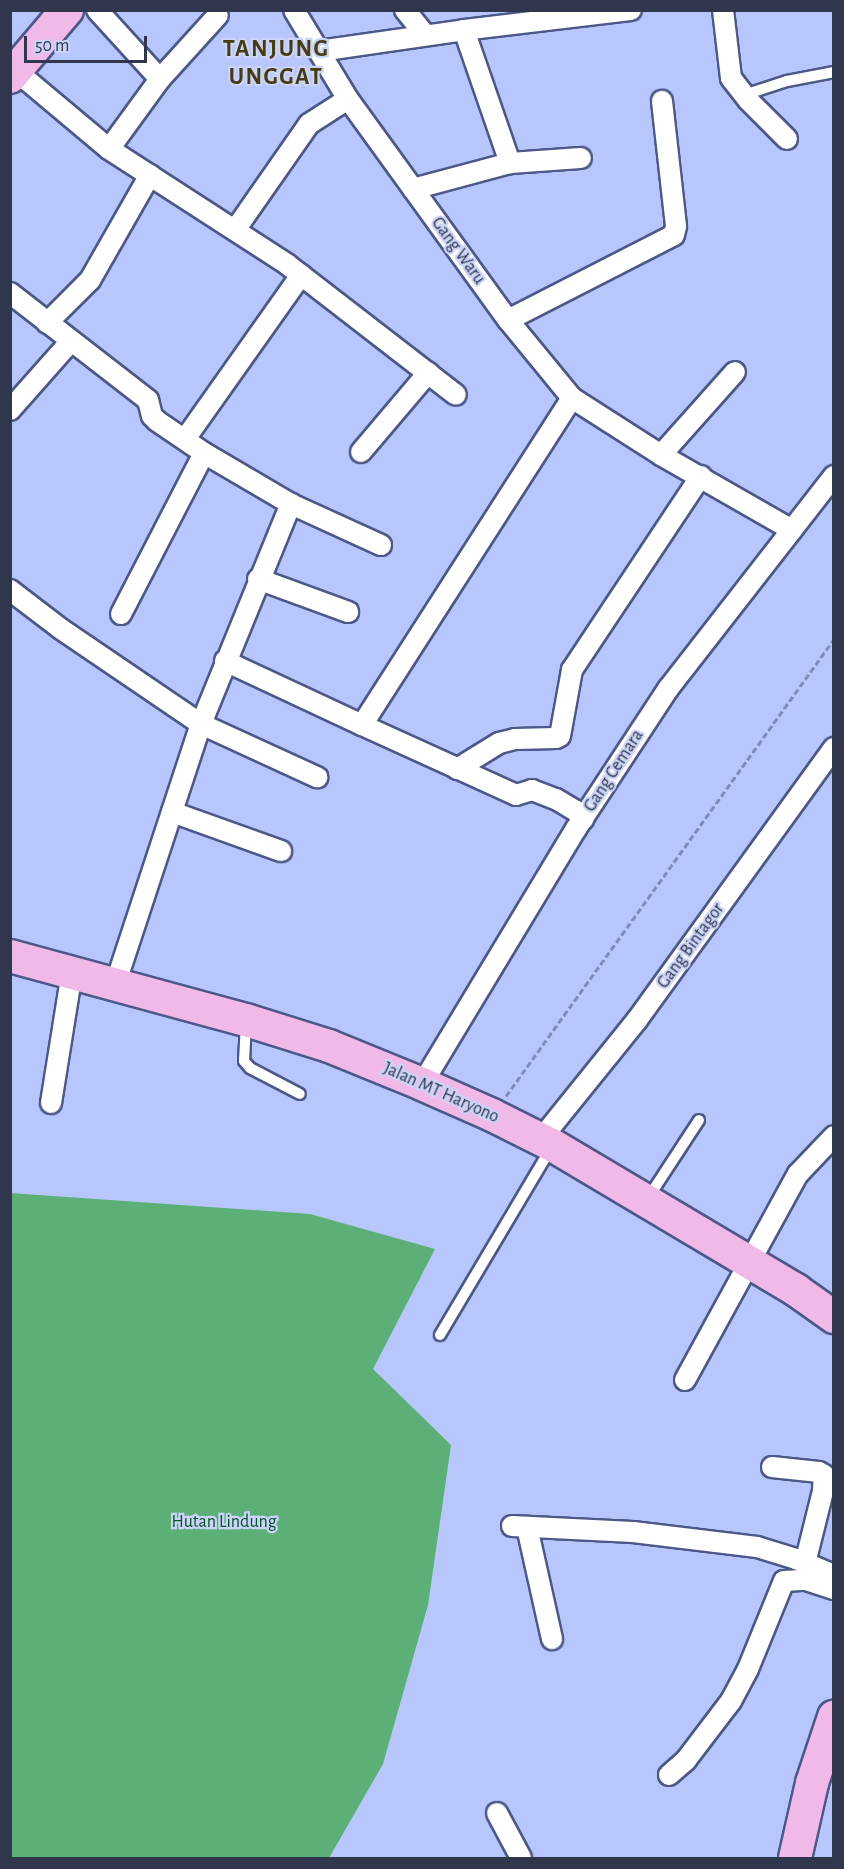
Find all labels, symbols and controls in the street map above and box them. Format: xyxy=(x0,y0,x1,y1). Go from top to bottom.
scale bar xyxy=(27,24,150,62)
district label: TANJUNG UNGGAT xyxy=(223,36,329,92)
text: 50 m xyxy=(35,37,69,55)
street label: Gang Waru xyxy=(426,213,490,289)
street label: Gang Cemara xyxy=(579,726,649,816)
street label: Gang Bintagor xyxy=(653,899,729,993)
street label: Jalan MT Haryono xyxy=(380,1058,502,1128)
park label: Hutan Lindung xyxy=(172,1511,276,1533)

